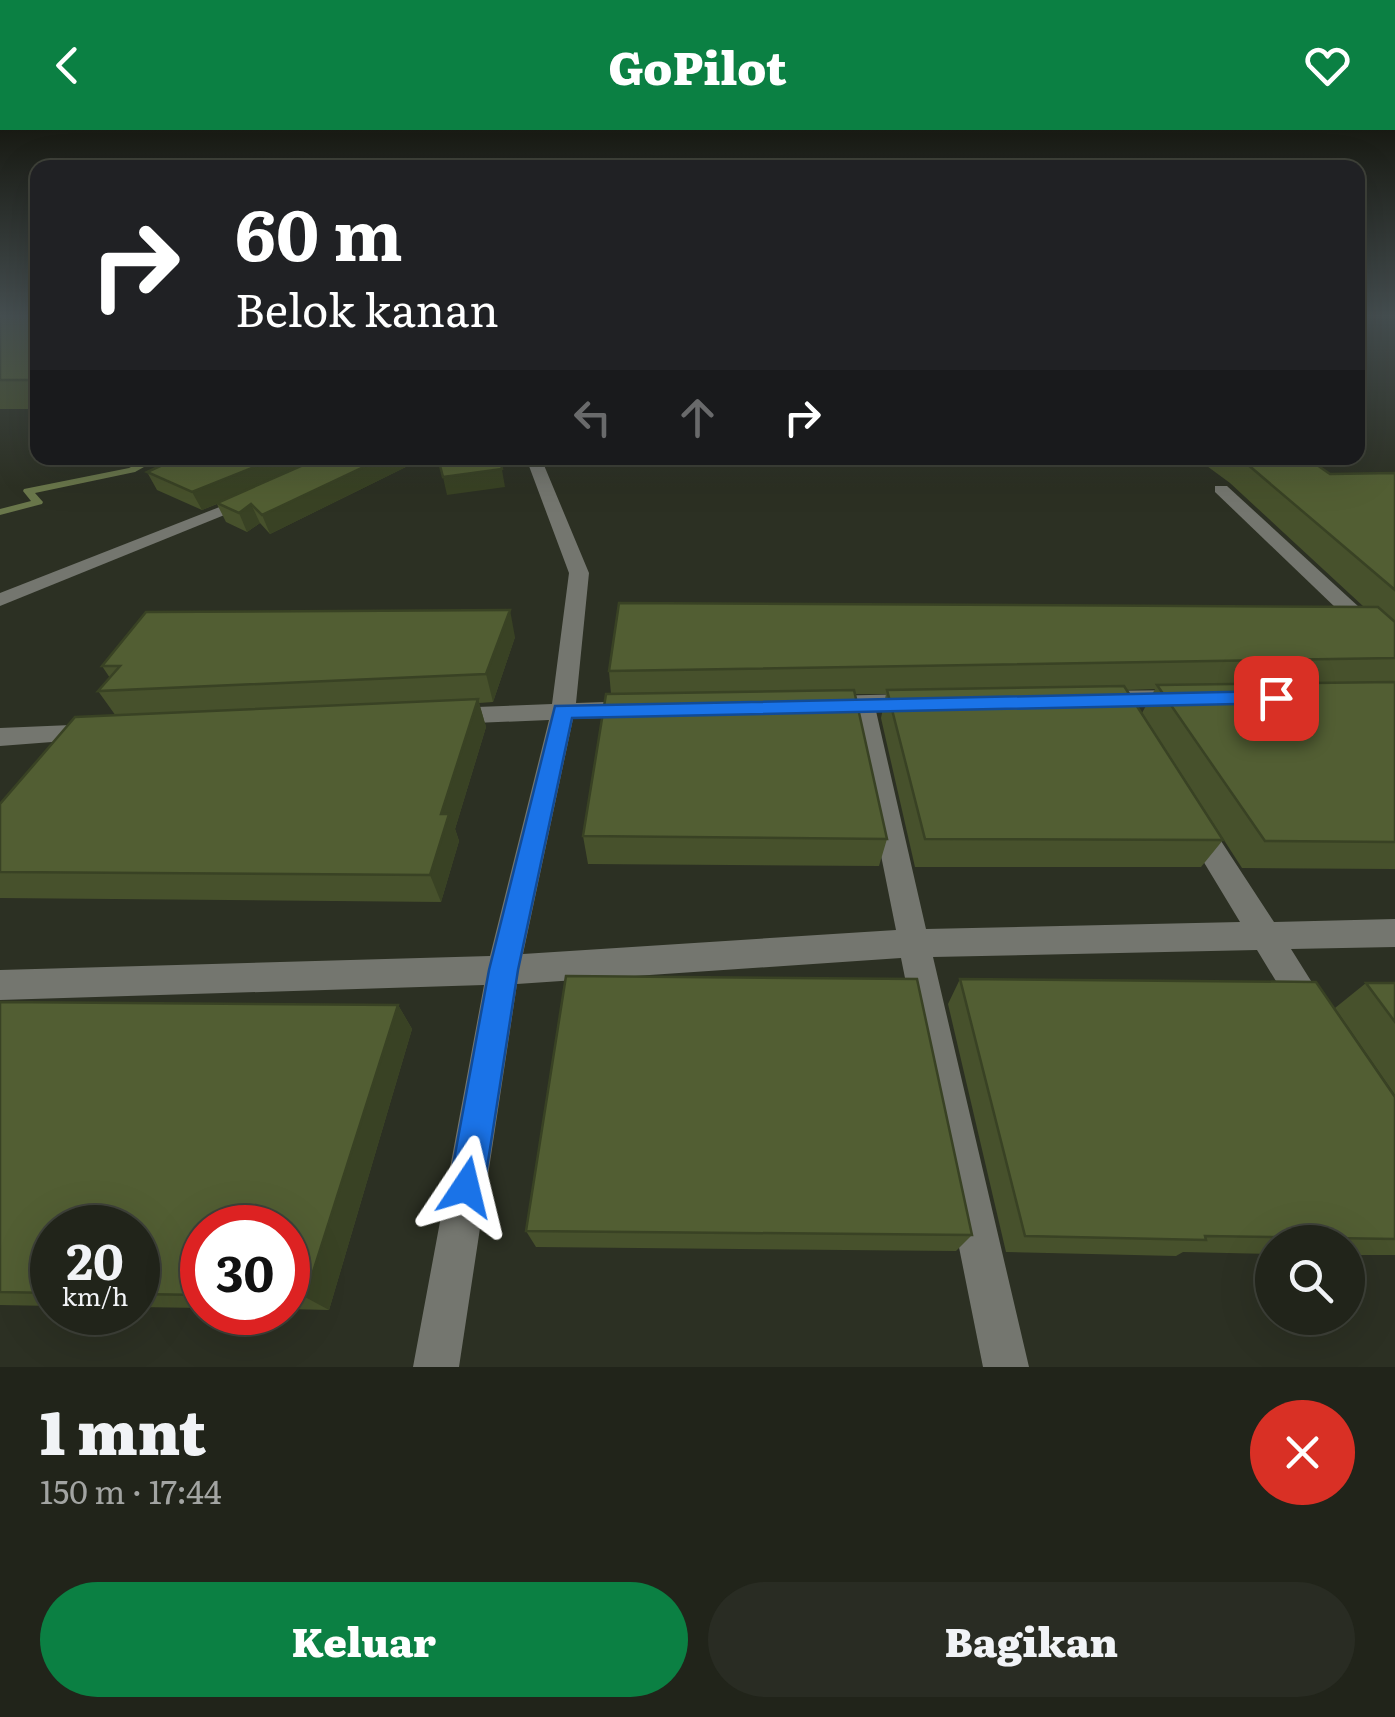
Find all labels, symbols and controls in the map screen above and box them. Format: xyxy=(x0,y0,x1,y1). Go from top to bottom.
text: GoPilot xyxy=(608,32,787,99)
icon: back xyxy=(40,38,95,93)
icon: heart xyxy=(1300,38,1355,93)
text: 60 m xyxy=(235,179,403,283)
icon: right xyxy=(70,200,200,330)
text: Belok kanan xyxy=(235,274,499,341)
icon: left xyxy=(565,390,620,445)
icon: ahead xyxy=(670,390,725,445)
icon: right xyxy=(775,390,830,445)
pin xyxy=(1234,656,1319,741)
icon: arrive xyxy=(1249,671,1304,726)
position arrow xyxy=(414,1135,518,1239)
speed limit sign: 30 xyxy=(180,1205,310,1335)
text: 20 xyxy=(66,1221,124,1295)
map controls xyxy=(1255,1225,1365,1335)
button: search xyxy=(1255,1225,1365,1335)
text: km/h xyxy=(62,1277,128,1314)
text: 1 mnt xyxy=(40,1384,206,1473)
button: close xyxy=(1250,1400,1355,1505)
text: 150 m · 17:44 xyxy=(40,1466,222,1514)
button: Keluar xyxy=(40,1582,688,1697)
button: Bagikan xyxy=(708,1582,1355,1697)

